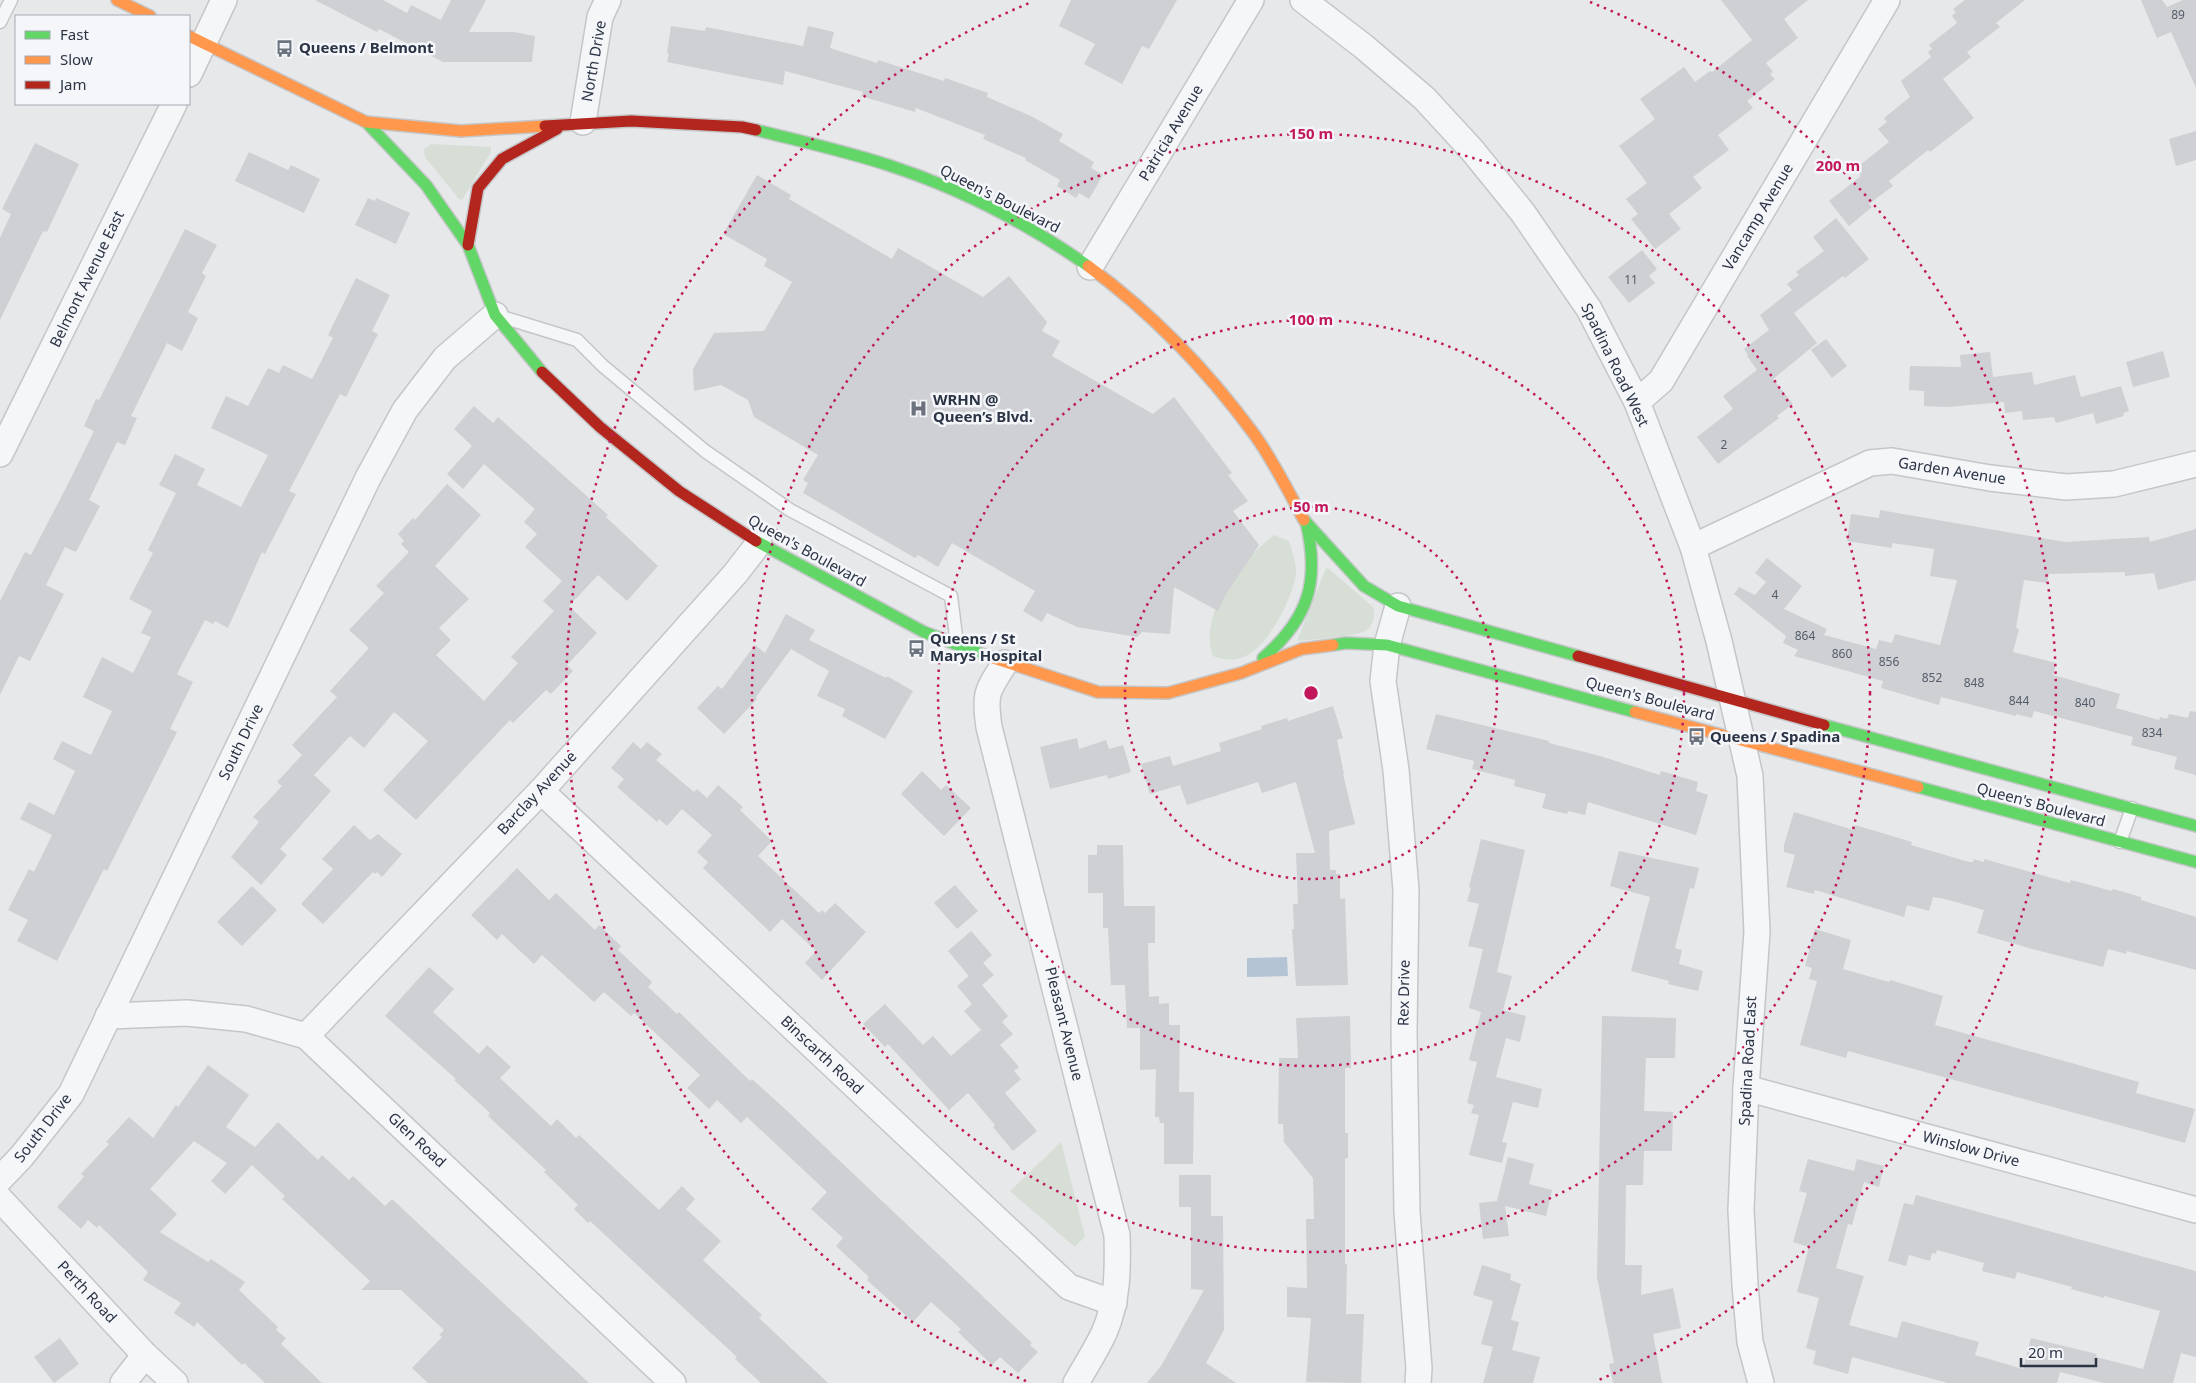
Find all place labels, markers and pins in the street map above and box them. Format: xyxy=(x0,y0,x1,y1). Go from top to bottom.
place label: Queens / Belmont xyxy=(299,37,434,57)
bus stop icon: Queens / Belmont xyxy=(275,38,295,58)
place label: WRHN @ Queen’s Blvd. xyxy=(933,389,1033,426)
hospital icon: WRHN @ Queen’s Blvd. xyxy=(909,399,929,419)
place label: Queens / St Marys Hospital xyxy=(930,628,1042,665)
bus stop icon: Queens / St Marys Hospital xyxy=(906,638,926,658)
centre of rings xyxy=(1302,684,1320,702)
place label: Queens / Spadina xyxy=(1710,726,1840,746)
bus stop icon: Queens / Spadina xyxy=(1686,727,1706,747)

